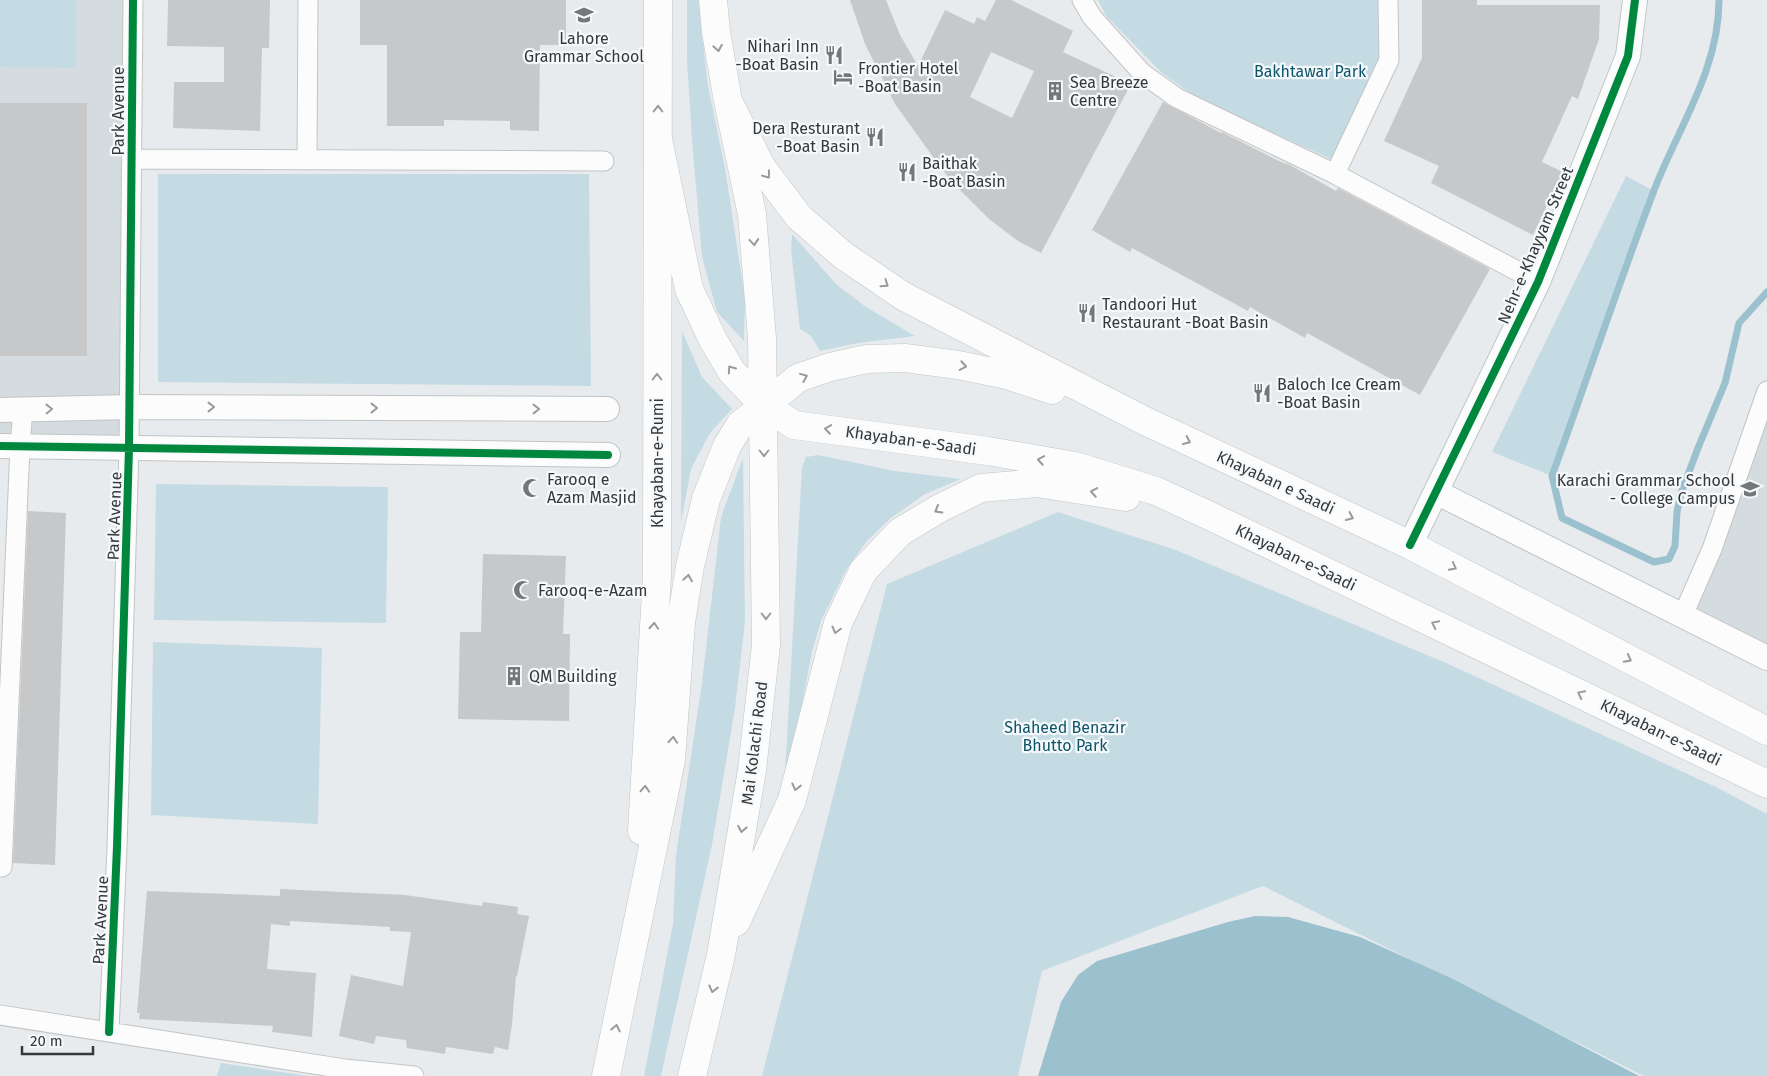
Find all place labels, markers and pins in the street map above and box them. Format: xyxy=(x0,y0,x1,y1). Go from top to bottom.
school or university icon: Lahore Grammar School xyxy=(573,4,595,26)
place label: Lahore Grammar School xyxy=(524,29,644,66)
place label: Nihari Inn -Boat Basin xyxy=(735,37,819,74)
restaurant icon: Nihari Inn -Boat Basin xyxy=(823,44,845,66)
place label: Frontier Hotel -Boat Basin xyxy=(858,59,959,96)
hotel icon: Frontier Hotel -Boat Basin xyxy=(832,66,854,88)
place label: Sea Breeze Centre xyxy=(1070,73,1149,110)
building icon: Sea Breeze Centre xyxy=(1044,80,1066,102)
place label: Dera Resturant -Boat Basin xyxy=(752,119,860,156)
restaurant icon: Dera Resturant -Boat Basin xyxy=(864,126,886,148)
place label: Baithak -Boat Basin xyxy=(922,154,1006,191)
restaurant icon: Baithak -Boat Basin xyxy=(896,161,918,183)
place label: Tandoori Hut Restaurant -Boat Basin xyxy=(1102,295,1269,332)
restaurant icon: Tandoori Hut Restaurant -Boat Basin xyxy=(1076,302,1098,324)
place label: Baloch Ice Cream -Boat Basin xyxy=(1277,375,1401,412)
restaurant icon: Baloch Ice Cream -Boat Basin xyxy=(1251,382,1273,404)
place label: Farooq e Azam Masjid xyxy=(547,470,637,507)
place label: Karachi Grammar School - College Campus xyxy=(1557,471,1735,508)
mosque icon: Farooq e Azam Masjid xyxy=(521,477,543,499)
school or university icon: Karachi Grammar School - College Campus xyxy=(1739,478,1761,500)
mosque icon: Farooq-e-Azam xyxy=(512,579,534,601)
place label: Farooq-e-Azam xyxy=(538,581,647,600)
building icon: QM Building xyxy=(503,665,525,687)
place label: QM Building xyxy=(529,667,617,686)

